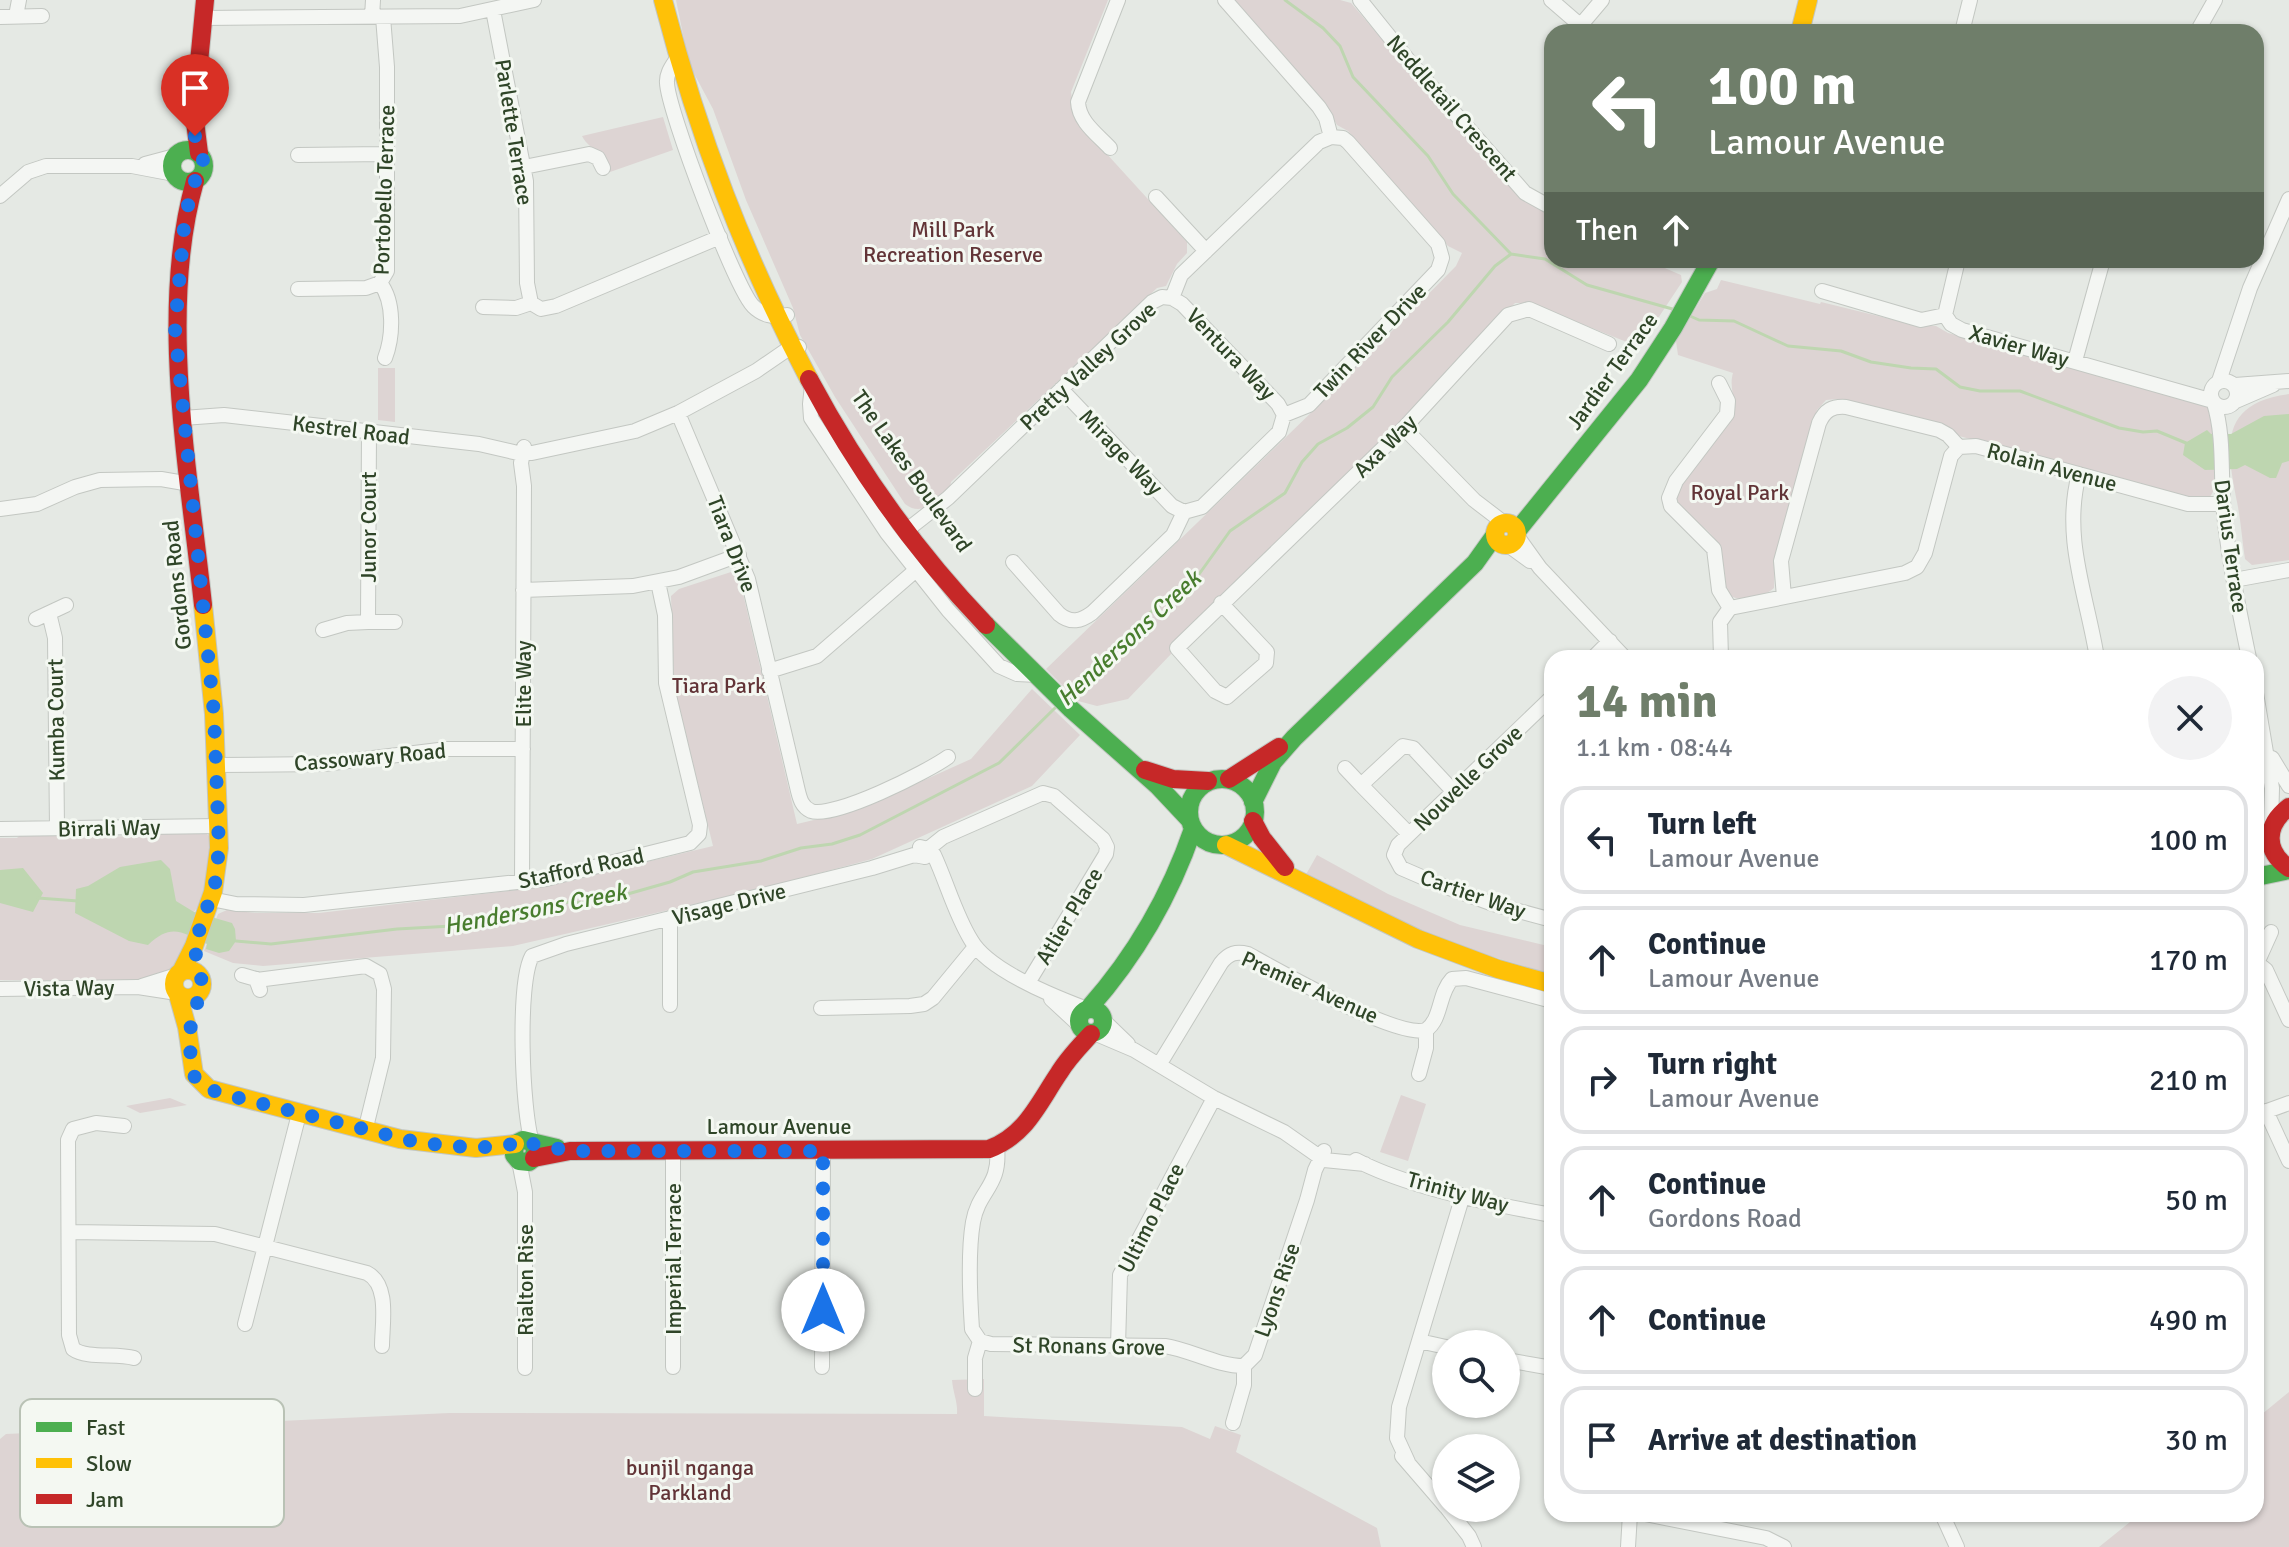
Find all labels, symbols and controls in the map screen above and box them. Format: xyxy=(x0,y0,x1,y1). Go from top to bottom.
street label: Neddletail Crescent xyxy=(1381,29,1523,187)
text: 100 m xyxy=(1708,51,1856,120)
pin xyxy=(161,54,229,136)
icon: left xyxy=(1576,56,1680,160)
street label: Parlette Terrace xyxy=(489,57,539,207)
icon: arrive xyxy=(173,66,217,110)
street label: Portobello Terrace xyxy=(368,104,400,276)
text: Lamour Avenue xyxy=(1708,120,1946,165)
icon: ahead xyxy=(1654,208,1698,252)
text: Then xyxy=(1576,212,1638,249)
park label: Mill Park Recreation Reserve xyxy=(863,216,1043,268)
street label: Twin River Drive xyxy=(1308,278,1432,404)
street label: Pretty Valley Grove xyxy=(1014,296,1162,436)
street label: Ventura Way xyxy=(1181,302,1282,406)
street label: Jardier Terrace xyxy=(1560,307,1664,435)
street label: Xavier Way xyxy=(1966,319,2073,373)
street label: The Lakes Boulevard xyxy=(846,385,978,557)
street label: Mirage Way xyxy=(1073,403,1169,501)
street label: Axa Way xyxy=(1348,408,1423,483)
street label: Kestrel Road xyxy=(291,409,411,451)
street label: Rolain Avenue xyxy=(1984,437,2120,497)
street label: Junor Court xyxy=(355,471,382,583)
street label: Darius Terrace xyxy=(2208,478,2254,614)
park label: Royal Park xyxy=(1691,479,1789,506)
street label: Tiara Drive xyxy=(701,492,763,596)
street label: Gordons Road xyxy=(157,519,197,651)
water label: Hendersons Creek xyxy=(1051,562,1209,712)
street label: Elite Way xyxy=(510,640,537,728)
street label: Kumba Court xyxy=(41,658,71,782)
park label: Tiara Park xyxy=(672,672,766,699)
text: 14 min xyxy=(1576,672,1718,731)
button: close xyxy=(2148,676,2232,760)
street label: Nouvelle Grove xyxy=(1408,719,1528,837)
text: 1.1 km · 08:44 xyxy=(1576,732,1733,764)
street label: Cassowary Road xyxy=(293,737,447,777)
text: Turn left xyxy=(1648,806,1757,843)
street label: Birrali Way xyxy=(57,814,161,842)
icon: left xyxy=(1580,818,1624,862)
text: 100 m xyxy=(2149,822,2228,859)
street label: Stafford Road xyxy=(516,842,646,894)
text: Lamour Avenue xyxy=(1648,843,1820,875)
street label: Atlier Place xyxy=(1030,863,1108,969)
street label: Cartier Way xyxy=(1417,863,1530,925)
water label: Hendersons Creek xyxy=(441,876,631,941)
street label: Visage Drive xyxy=(669,877,789,931)
text: Continue xyxy=(1648,926,1766,963)
icon: ahead xyxy=(1580,938,1624,982)
text: 170 m xyxy=(2149,942,2228,979)
street label: Premier Avenue xyxy=(1237,945,1383,1029)
text: Lamour Avenue xyxy=(1648,963,1820,995)
street label: Vista Way xyxy=(23,974,115,1002)
text: Turn right xyxy=(1648,1046,1777,1083)
icon: right xyxy=(1580,1058,1624,1102)
text: 210 m xyxy=(2149,1062,2228,1099)
text: Lamour Avenue xyxy=(1648,1083,1820,1115)
street label: Lamour Avenue xyxy=(706,1113,852,1140)
street label: Ultimo Place xyxy=(1112,1159,1190,1277)
street label: Trinity Way xyxy=(1404,1165,1512,1219)
text: Continue xyxy=(1648,1166,1766,1203)
icon: ahead xyxy=(1580,1178,1624,1222)
text: 50 m xyxy=(2165,1182,2228,1219)
street label: Imperial Terrace xyxy=(660,1183,687,1335)
text: Gordons Road xyxy=(1648,1203,1802,1235)
street label: Rialton Rise xyxy=(512,1224,539,1336)
street label: Lyons Rise xyxy=(1248,1239,1306,1341)
position arrow xyxy=(781,1268,865,1352)
icon: ahead xyxy=(1580,1298,1624,1342)
text: Continue xyxy=(1648,1302,1766,1339)
text: 490 m xyxy=(2149,1302,2228,1339)
map controls xyxy=(1432,1330,1520,1522)
button: search xyxy=(1432,1330,1520,1418)
street label: St Ronans Grove xyxy=(1013,1331,1165,1361)
legend xyxy=(20,1399,284,1527)
text: Fast xyxy=(86,1414,126,1441)
icon: arrive xyxy=(1580,1418,1624,1462)
text: Arrive at destination xyxy=(1648,1422,1917,1459)
text: 30 m xyxy=(2165,1422,2228,1459)
button: layers xyxy=(1432,1434,1520,1522)
text: Slow xyxy=(86,1450,132,1477)
park label: bunjil nganga Parkland xyxy=(626,1454,754,1506)
text: Jam xyxy=(86,1486,124,1513)

